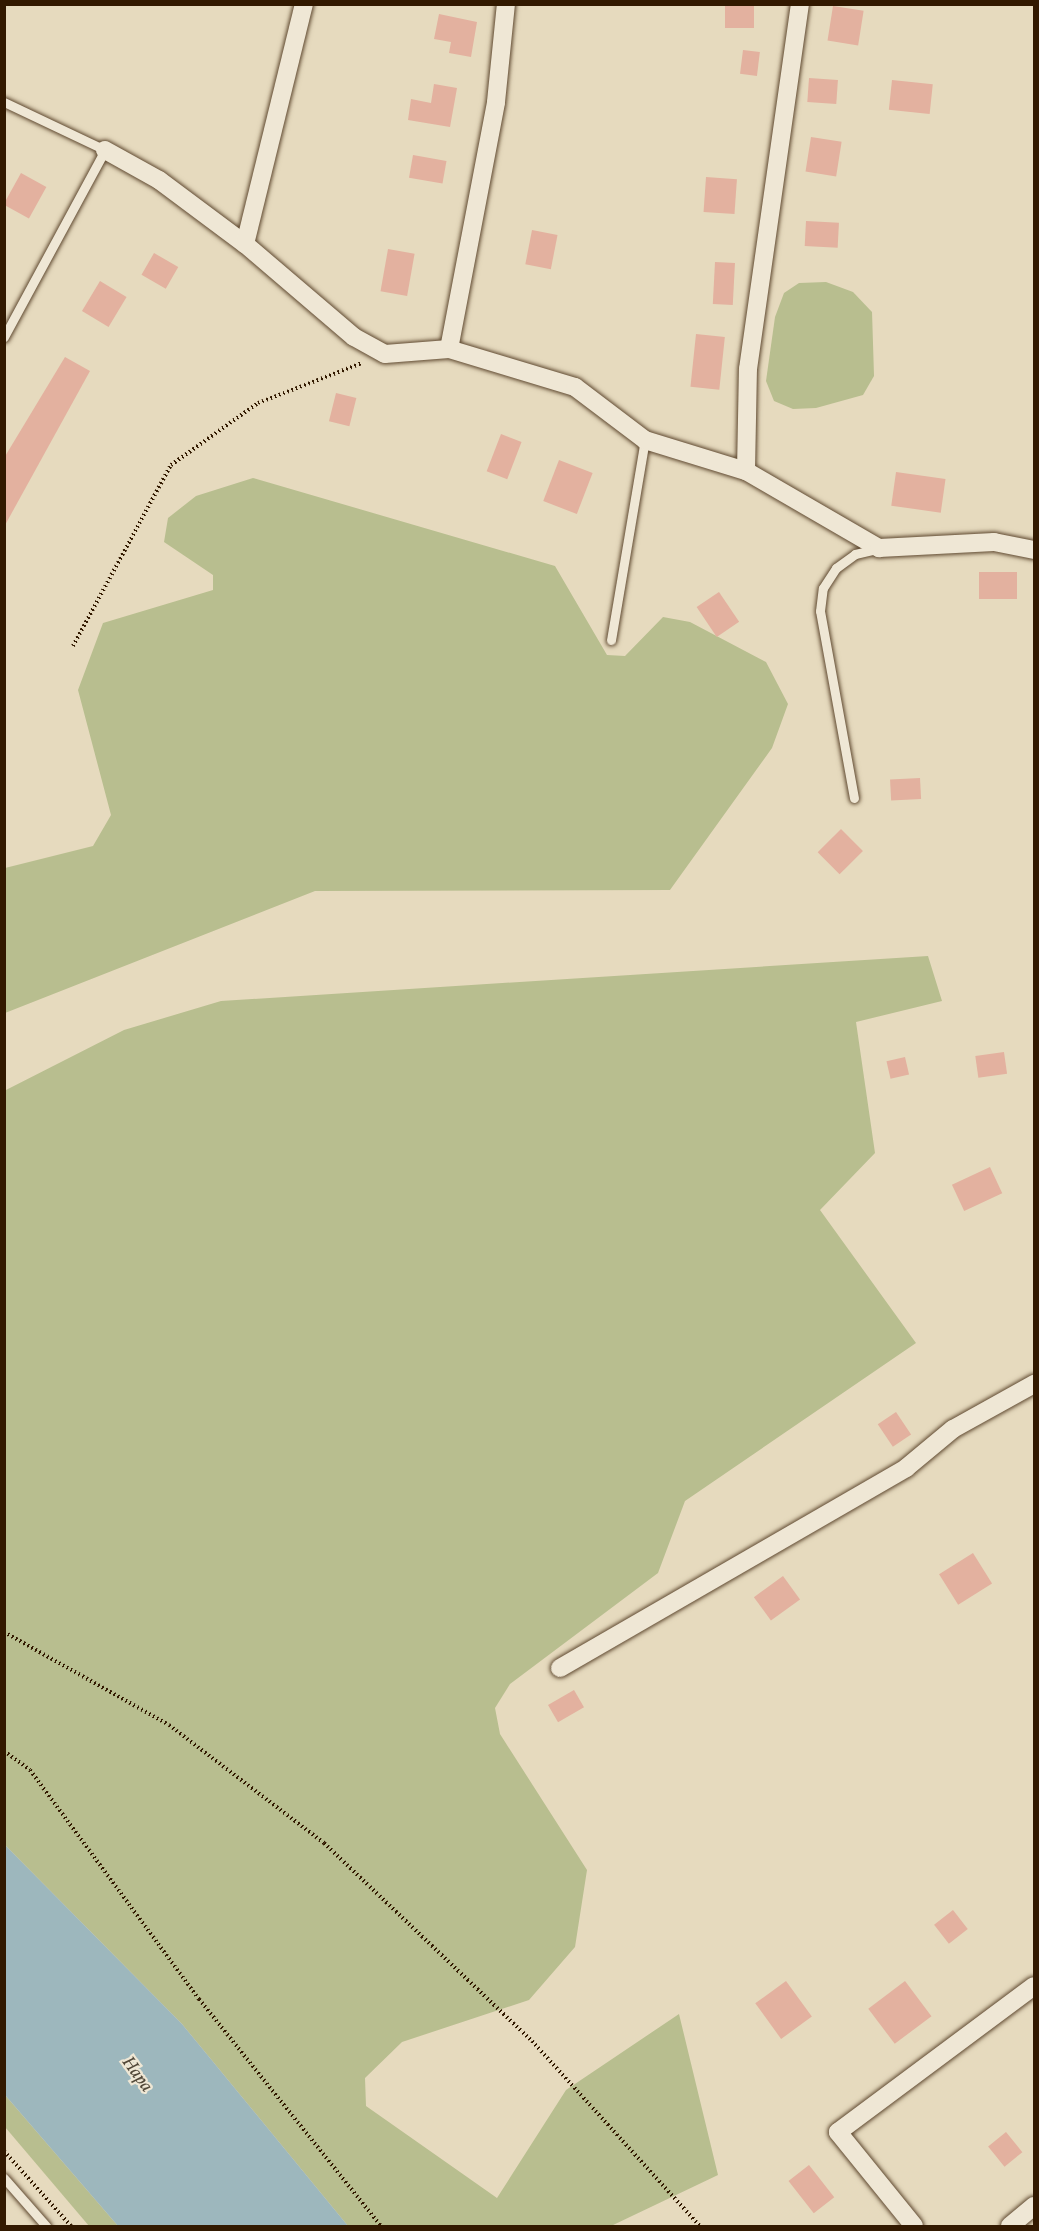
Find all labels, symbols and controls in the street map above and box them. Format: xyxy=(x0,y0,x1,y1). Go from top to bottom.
water label: Нара xyxy=(116,2053,156,2097)

